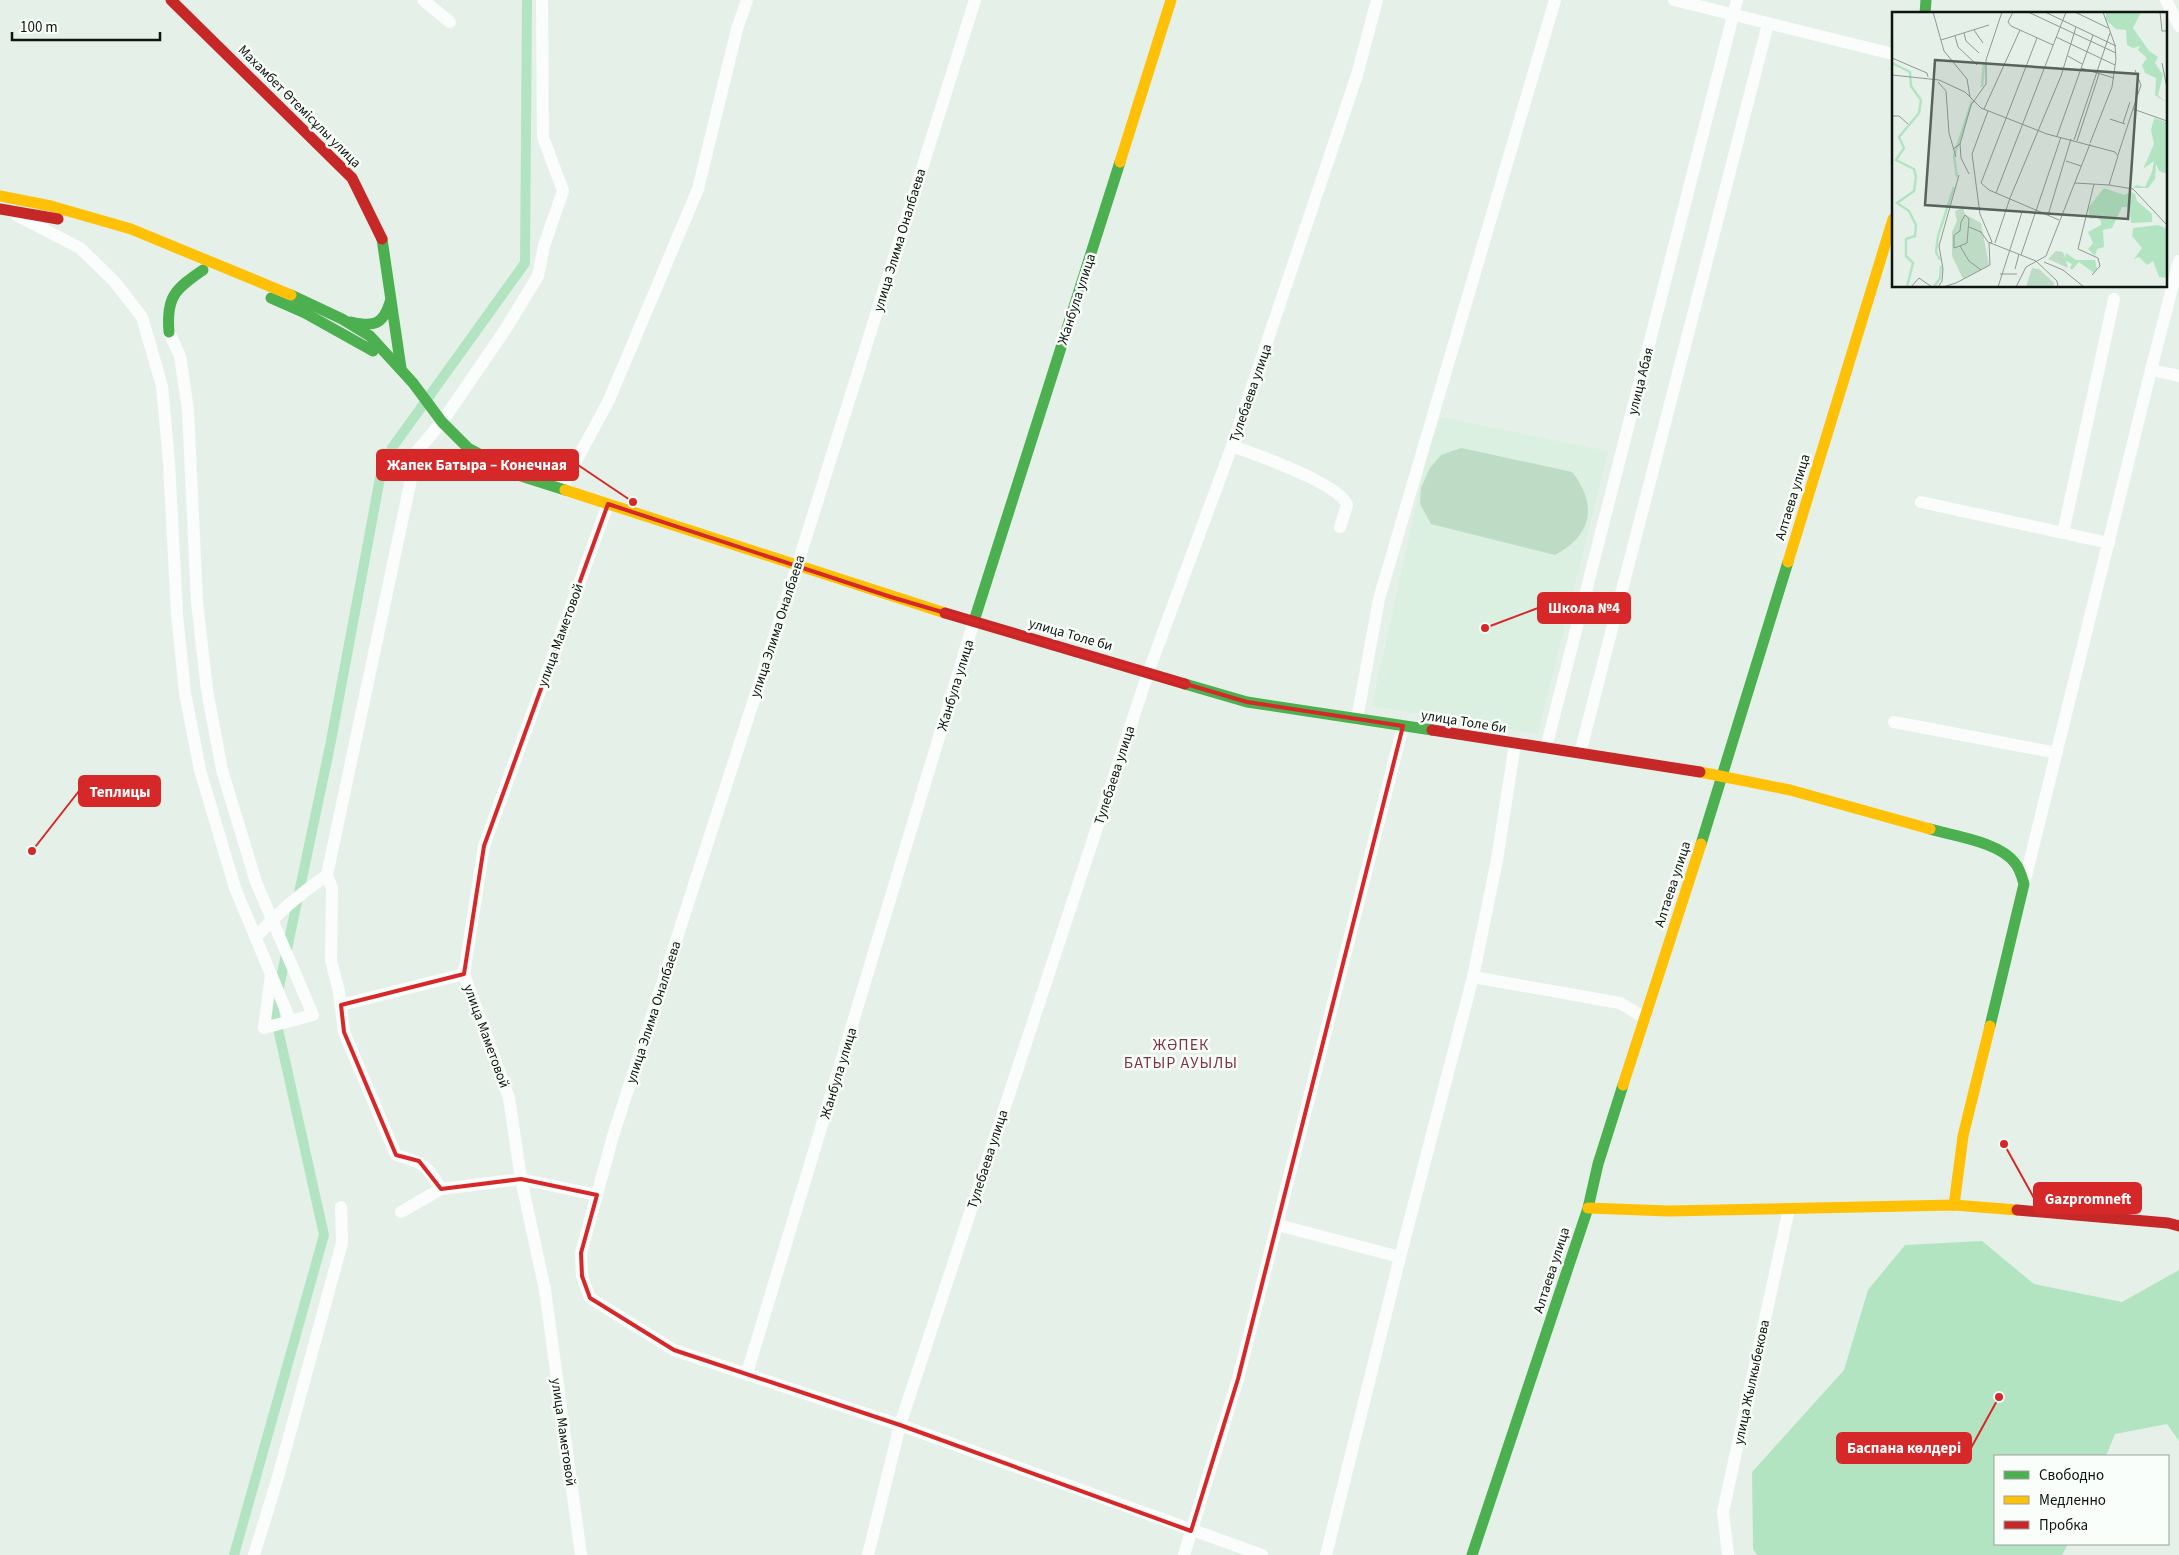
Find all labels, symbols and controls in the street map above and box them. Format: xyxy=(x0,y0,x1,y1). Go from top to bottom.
scale bar xyxy=(12,10,160,42)
inset map xyxy=(1892,12,2166,288)
text: 100 m xyxy=(20,17,58,38)
street label: Махамбет Өтемісұлы улица xyxy=(233,41,365,173)
street label: улица Элима Оналбаева xyxy=(869,166,931,314)
street label: Жанбула улица xyxy=(1053,251,1101,347)
street label: Тулебаева улица xyxy=(1225,341,1277,445)
street label: улица Абая xyxy=(1623,345,1659,417)
callout: Жапек Батыра – Конечная xyxy=(377,450,578,480)
street label: Алтаева улица xyxy=(1770,452,1816,543)
text: Жапек Батыра – Конечная xyxy=(387,455,567,476)
street label: улица Элима Оналбаева xyxy=(745,552,810,700)
street label: улица Маметовой xyxy=(533,581,589,690)
callout: Школа №4 xyxy=(1538,593,1630,623)
text: Школа №4 xyxy=(1548,598,1620,619)
street label: улица Толе би xyxy=(1026,613,1115,656)
street label: Жанбула улица xyxy=(933,637,979,733)
street label: улица Толе би xyxy=(1420,705,1508,739)
street label: Тулебаева улица xyxy=(1090,723,1140,827)
callout: Теплицы xyxy=(79,776,160,806)
text: Теплицы xyxy=(90,782,150,803)
street label: Алтаева улица xyxy=(1650,839,1696,930)
street label: улица Элима Оналбаева xyxy=(621,938,686,1086)
street label: улица Маметовой xyxy=(458,982,514,1091)
street label: Жанбула улица xyxy=(816,1025,862,1121)
district label: ЖӘПЕК БАТЫР АУЫЛЫ xyxy=(1124,1034,1238,1074)
street label: Тулебаева улица xyxy=(963,1107,1013,1211)
callout: Gazpromneft xyxy=(2034,1183,2141,1213)
text: Gazpromneft xyxy=(2045,1189,2132,1210)
street label: Алтаева улица xyxy=(1529,1225,1575,1316)
street label: улица Жылкыбекова xyxy=(1729,1318,1775,1447)
street label: улица Маметовой xyxy=(546,1377,580,1487)
callout: Баспана көлдері xyxy=(1837,1433,1971,1463)
text: Баспана көлдері xyxy=(1847,1438,1961,1459)
legend xyxy=(1994,1455,2169,1545)
text: Свободно xyxy=(2039,1465,2104,1486)
text: Медленно xyxy=(2039,1490,2106,1511)
text: Пробка xyxy=(2039,1515,2088,1536)

